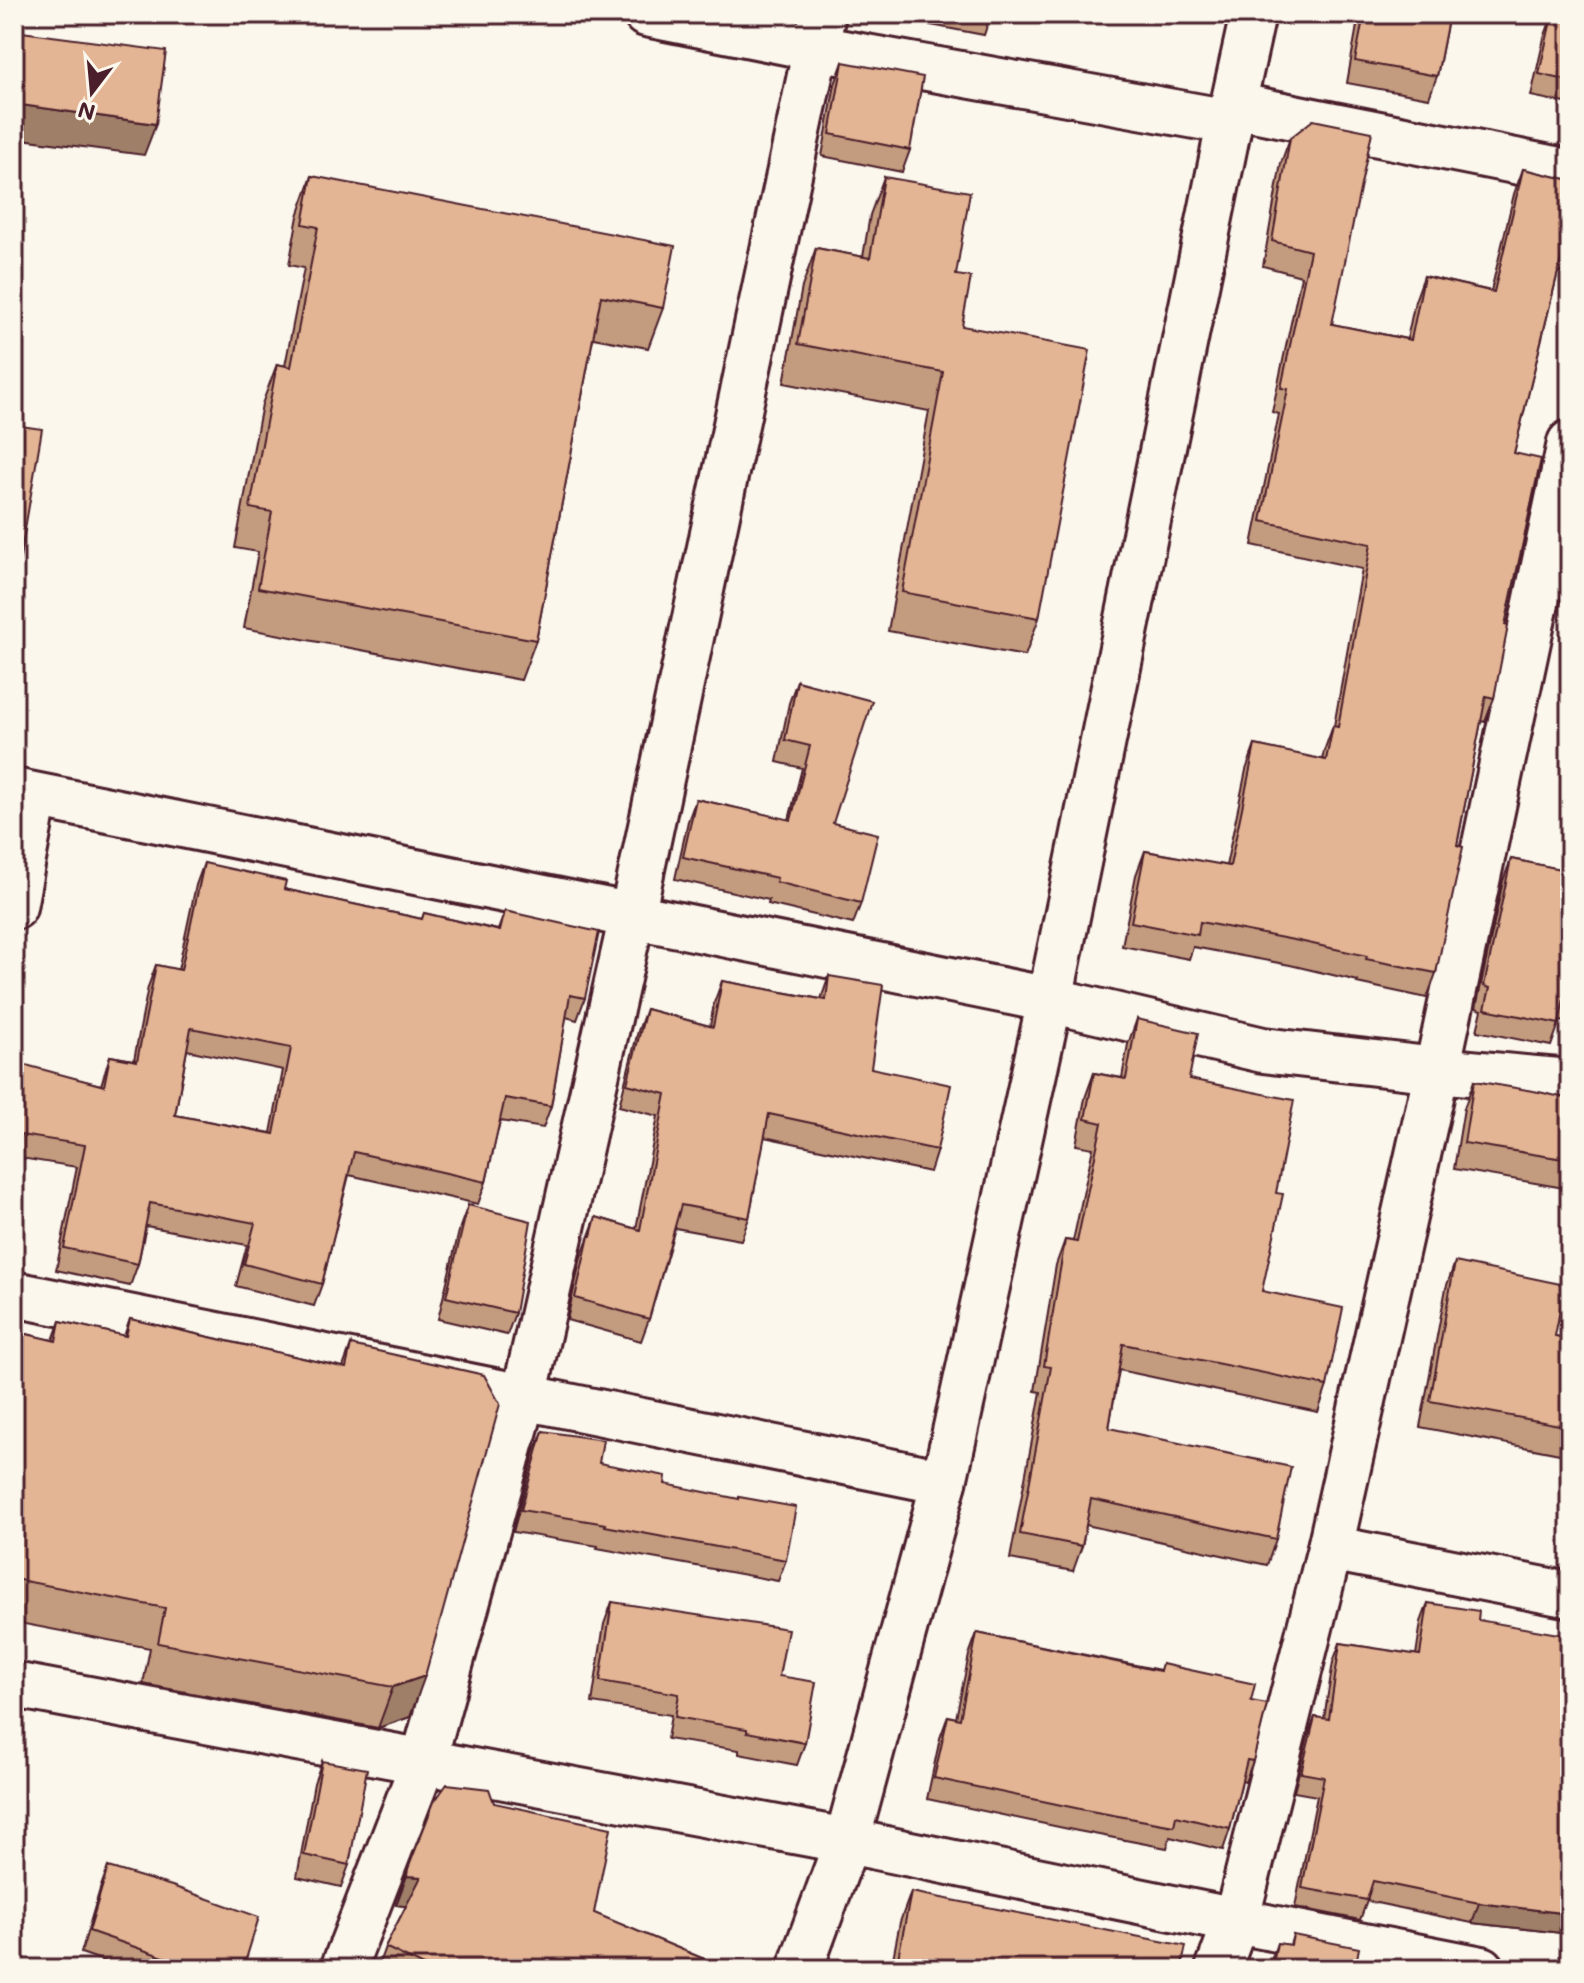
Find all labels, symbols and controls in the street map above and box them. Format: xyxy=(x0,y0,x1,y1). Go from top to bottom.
north arrow xyxy=(52,52,132,132)
text: N xyxy=(74,95,98,128)

